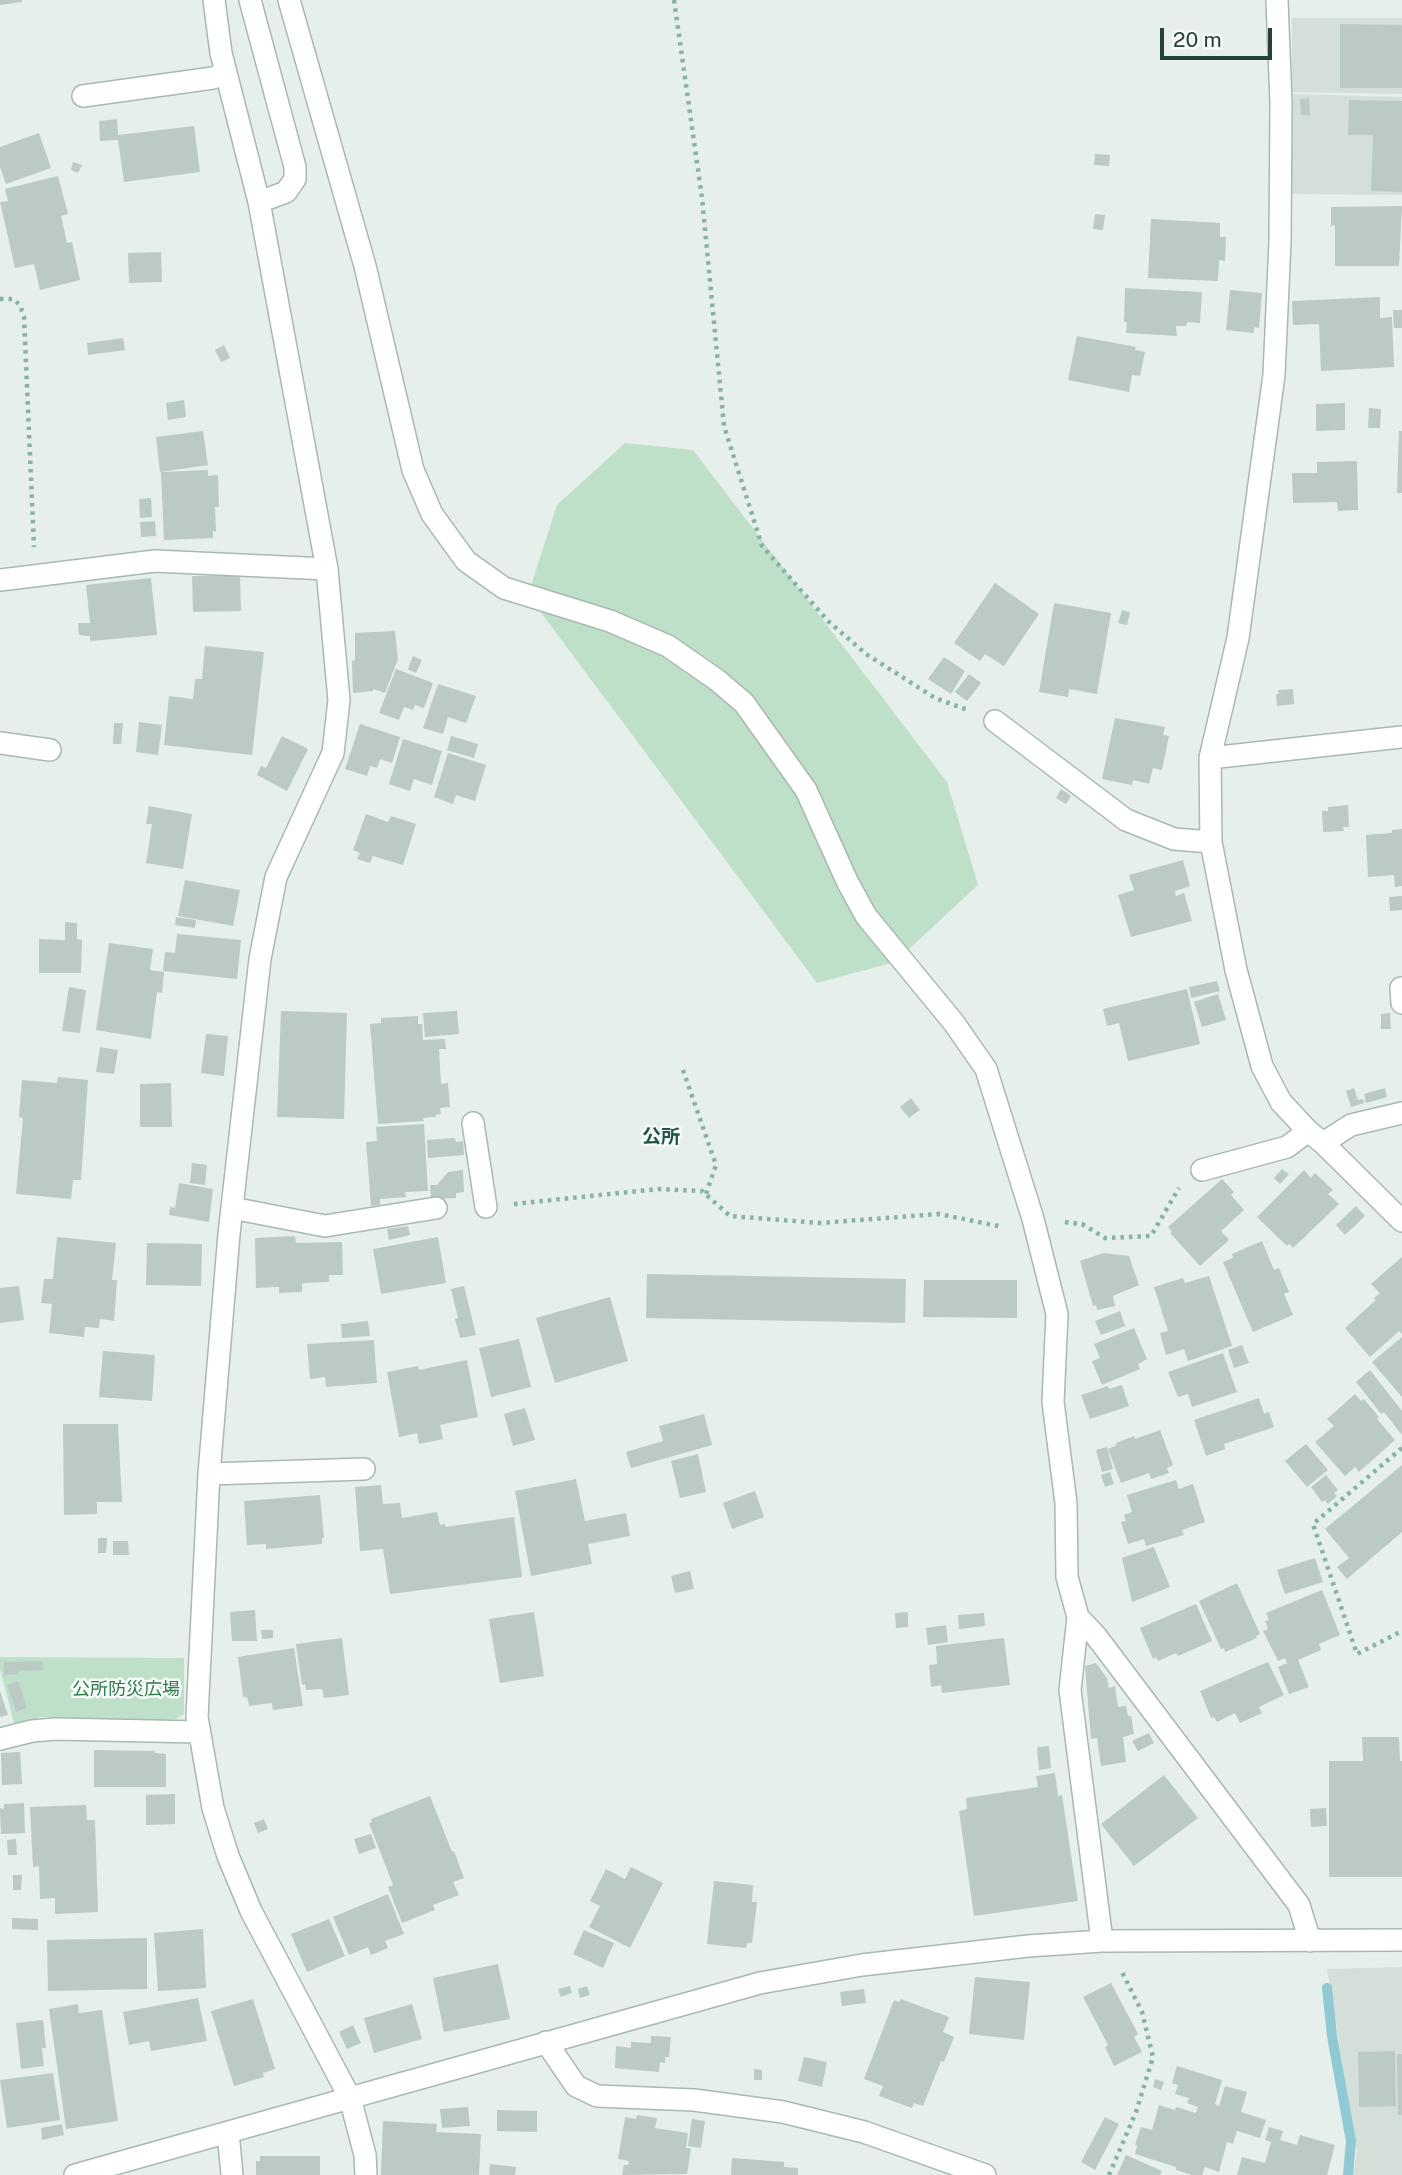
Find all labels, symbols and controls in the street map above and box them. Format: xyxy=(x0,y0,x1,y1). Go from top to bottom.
scale bar xyxy=(1164,14,1276,58)
text: 20 m xyxy=(1173,27,1222,52)
district label: 公所 xyxy=(642,1126,680,1148)
park label: 公所防災広場 xyxy=(72,1678,180,1700)

